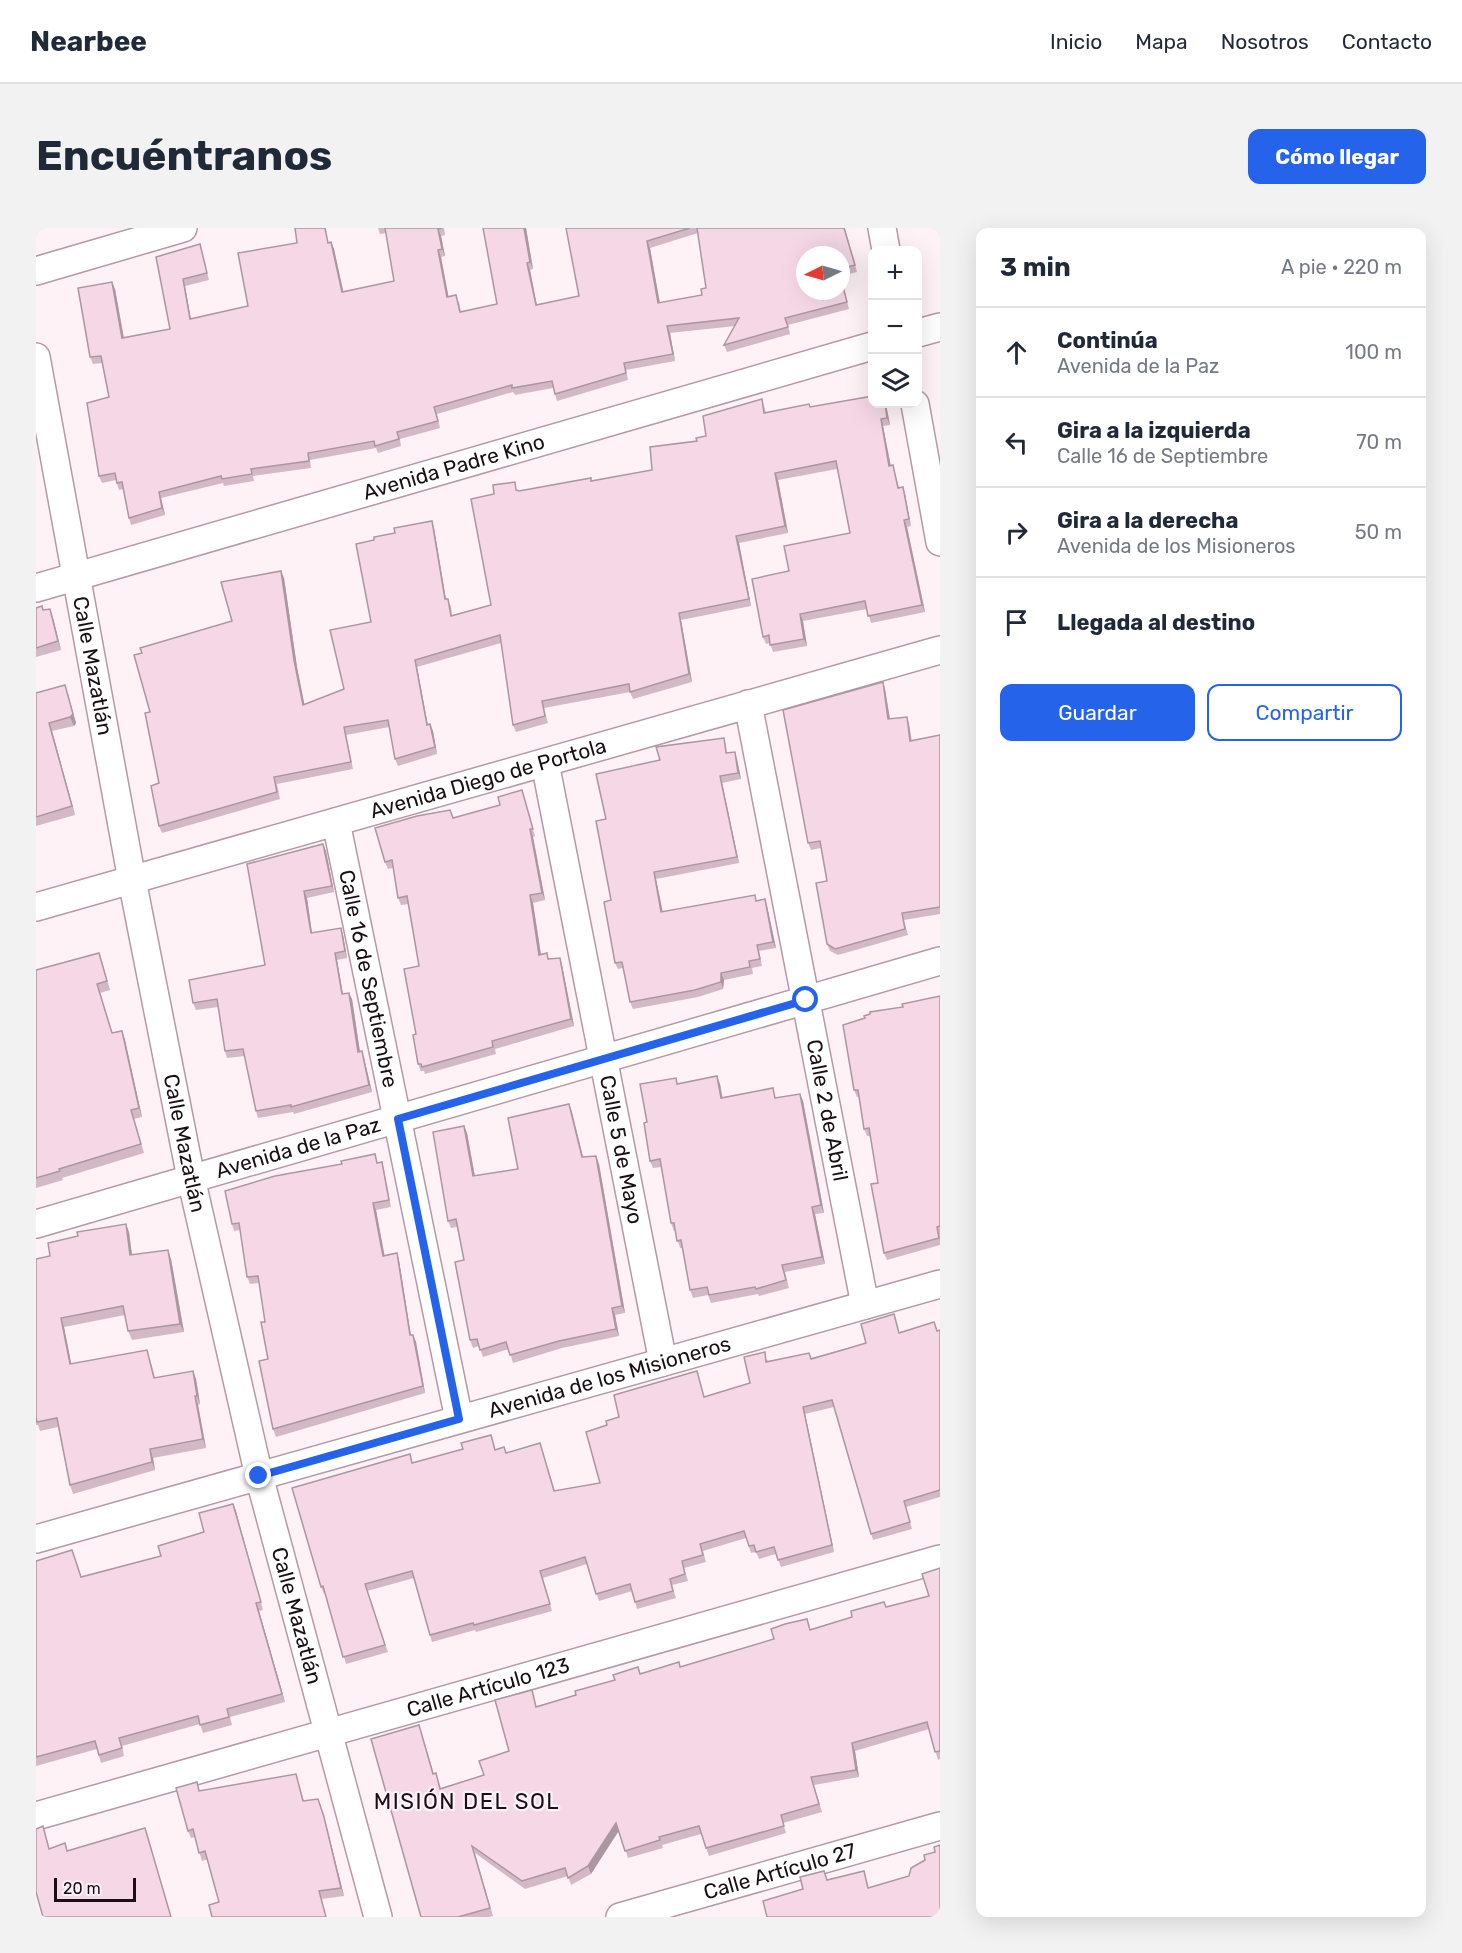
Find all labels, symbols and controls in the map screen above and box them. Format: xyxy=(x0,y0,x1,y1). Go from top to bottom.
text: Nearbee xyxy=(30,25,147,58)
text: Inicio xyxy=(1050,29,1102,54)
text: Mapa xyxy=(1135,29,1188,54)
text: Nosotros xyxy=(1221,29,1309,54)
text: Contacto xyxy=(1342,29,1432,54)
button: Cómo llegar xyxy=(1248,129,1426,184)
text: Encuéntranos xyxy=(36,131,332,181)
north arrow xyxy=(796,246,850,300)
map controls xyxy=(868,246,922,408)
button: + xyxy=(868,246,922,300)
text: 3 min xyxy=(1000,252,1071,283)
text: A pie · 220 m xyxy=(1281,255,1402,279)
button: − xyxy=(868,300,922,354)
text: Continúa xyxy=(1057,327,1158,354)
icon: ahead xyxy=(1000,336,1033,369)
text: 100 m xyxy=(1345,340,1402,364)
button: layers xyxy=(868,354,922,408)
text: Avenida de la Paz xyxy=(1057,354,1219,378)
text: Gira a la izquierda xyxy=(1057,417,1251,444)
icon: left xyxy=(1000,426,1033,459)
street label: Avenida Padre Kino xyxy=(360,428,548,505)
text: 70 m xyxy=(1356,430,1402,454)
text: Calle 16 de Septiembre xyxy=(1057,444,1268,468)
text: Gira a la derecha xyxy=(1057,507,1238,534)
icon: right xyxy=(1000,516,1033,549)
text: 50 m xyxy=(1355,520,1402,544)
text: Avenida de los Misioneros xyxy=(1057,534,1296,558)
street label: Calle Mazatlán xyxy=(68,594,118,737)
icon: arrive xyxy=(1000,606,1033,639)
text: Llegada al destino xyxy=(1057,609,1255,636)
button: Guardar xyxy=(1000,684,1195,741)
button: Compartir xyxy=(1207,684,1402,741)
street label: Avenida Diego de Portola xyxy=(367,733,609,823)
street label: Calle 16 de Septiembre xyxy=(334,867,403,1090)
route start xyxy=(792,986,818,1012)
street label: Calle 2 de Abril xyxy=(802,1037,854,1183)
street label: Calle Mazatlán xyxy=(159,1072,211,1215)
street label: Calle 5 de Mayo xyxy=(595,1073,649,1226)
street label: Avenida de la Paz xyxy=(213,1111,383,1183)
street label: Avenida de los Misioneros xyxy=(485,1331,734,1423)
route end xyxy=(245,1462,271,1488)
street label: Calle Mazatlán xyxy=(267,1544,328,1687)
street label: Calle Artículo 123 xyxy=(404,1652,572,1722)
district label: MISIÓN DEL SOL xyxy=(374,1788,560,1815)
street label: Calle Artículo 27 xyxy=(700,1838,859,1905)
scale bar xyxy=(54,1875,136,1902)
text: 20 m xyxy=(63,1879,101,1898)

